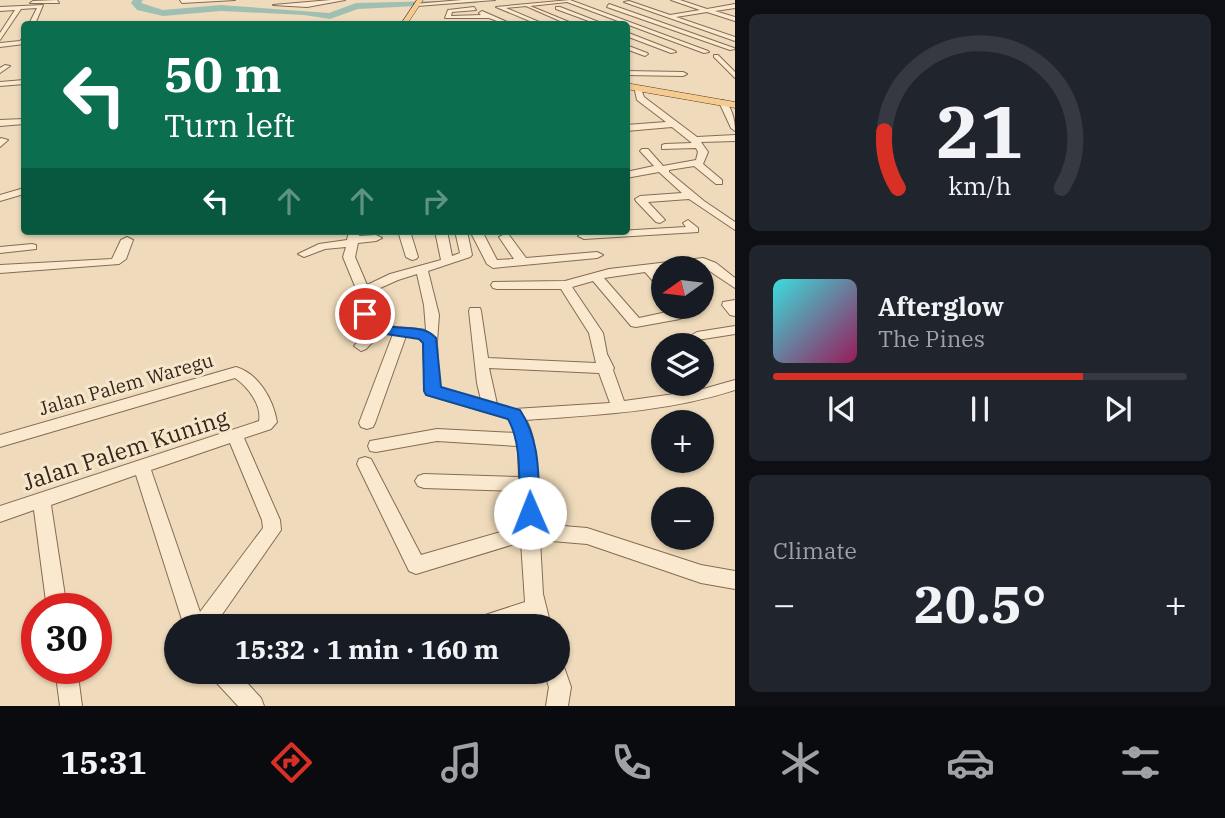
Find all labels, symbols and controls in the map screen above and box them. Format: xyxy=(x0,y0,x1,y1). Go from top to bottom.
text: 50 m xyxy=(164,42,282,105)
icon: left xyxy=(49,49,140,140)
text: 21 xyxy=(936,84,1024,179)
text: Turn left xyxy=(164,104,295,146)
text: km/h xyxy=(948,169,1012,202)
icon: left xyxy=(197,182,235,220)
icon: ahead xyxy=(270,182,308,220)
icon: ahead xyxy=(343,182,381,220)
icon: right xyxy=(416,182,454,220)
north arrow xyxy=(651,256,714,318)
map controls xyxy=(651,256,714,550)
pin xyxy=(335,284,395,344)
text: Afterglow xyxy=(878,289,1004,323)
icon: arrive xyxy=(346,295,384,333)
text: The Pines xyxy=(878,323,985,353)
button: layers xyxy=(651,333,714,396)
street label: Jalan Palem Waregu xyxy=(36,348,216,420)
icon: previous xyxy=(823,390,861,428)
icon: pause xyxy=(961,390,999,428)
icon: next xyxy=(1099,390,1137,428)
street label: Jalan Palem Kuning xyxy=(18,401,232,496)
button: + xyxy=(651,410,714,473)
position arrow xyxy=(493,476,567,550)
button: − xyxy=(651,487,714,550)
text: Climate xyxy=(773,535,857,565)
text: 20.5° xyxy=(914,570,1046,637)
text: − xyxy=(773,579,796,628)
text: + xyxy=(1164,579,1187,628)
speed limit sign: 30 xyxy=(21,593,112,684)
text: 15:32 · 1 min · 160 m xyxy=(235,632,499,666)
icon: directions xyxy=(267,738,316,787)
icon: music xyxy=(437,738,486,787)
icon: phone xyxy=(607,738,656,787)
icon: climate xyxy=(776,738,825,787)
icon: car xyxy=(946,738,995,787)
icon: filters xyxy=(1116,738,1165,787)
text: 15:31 xyxy=(60,741,147,783)

